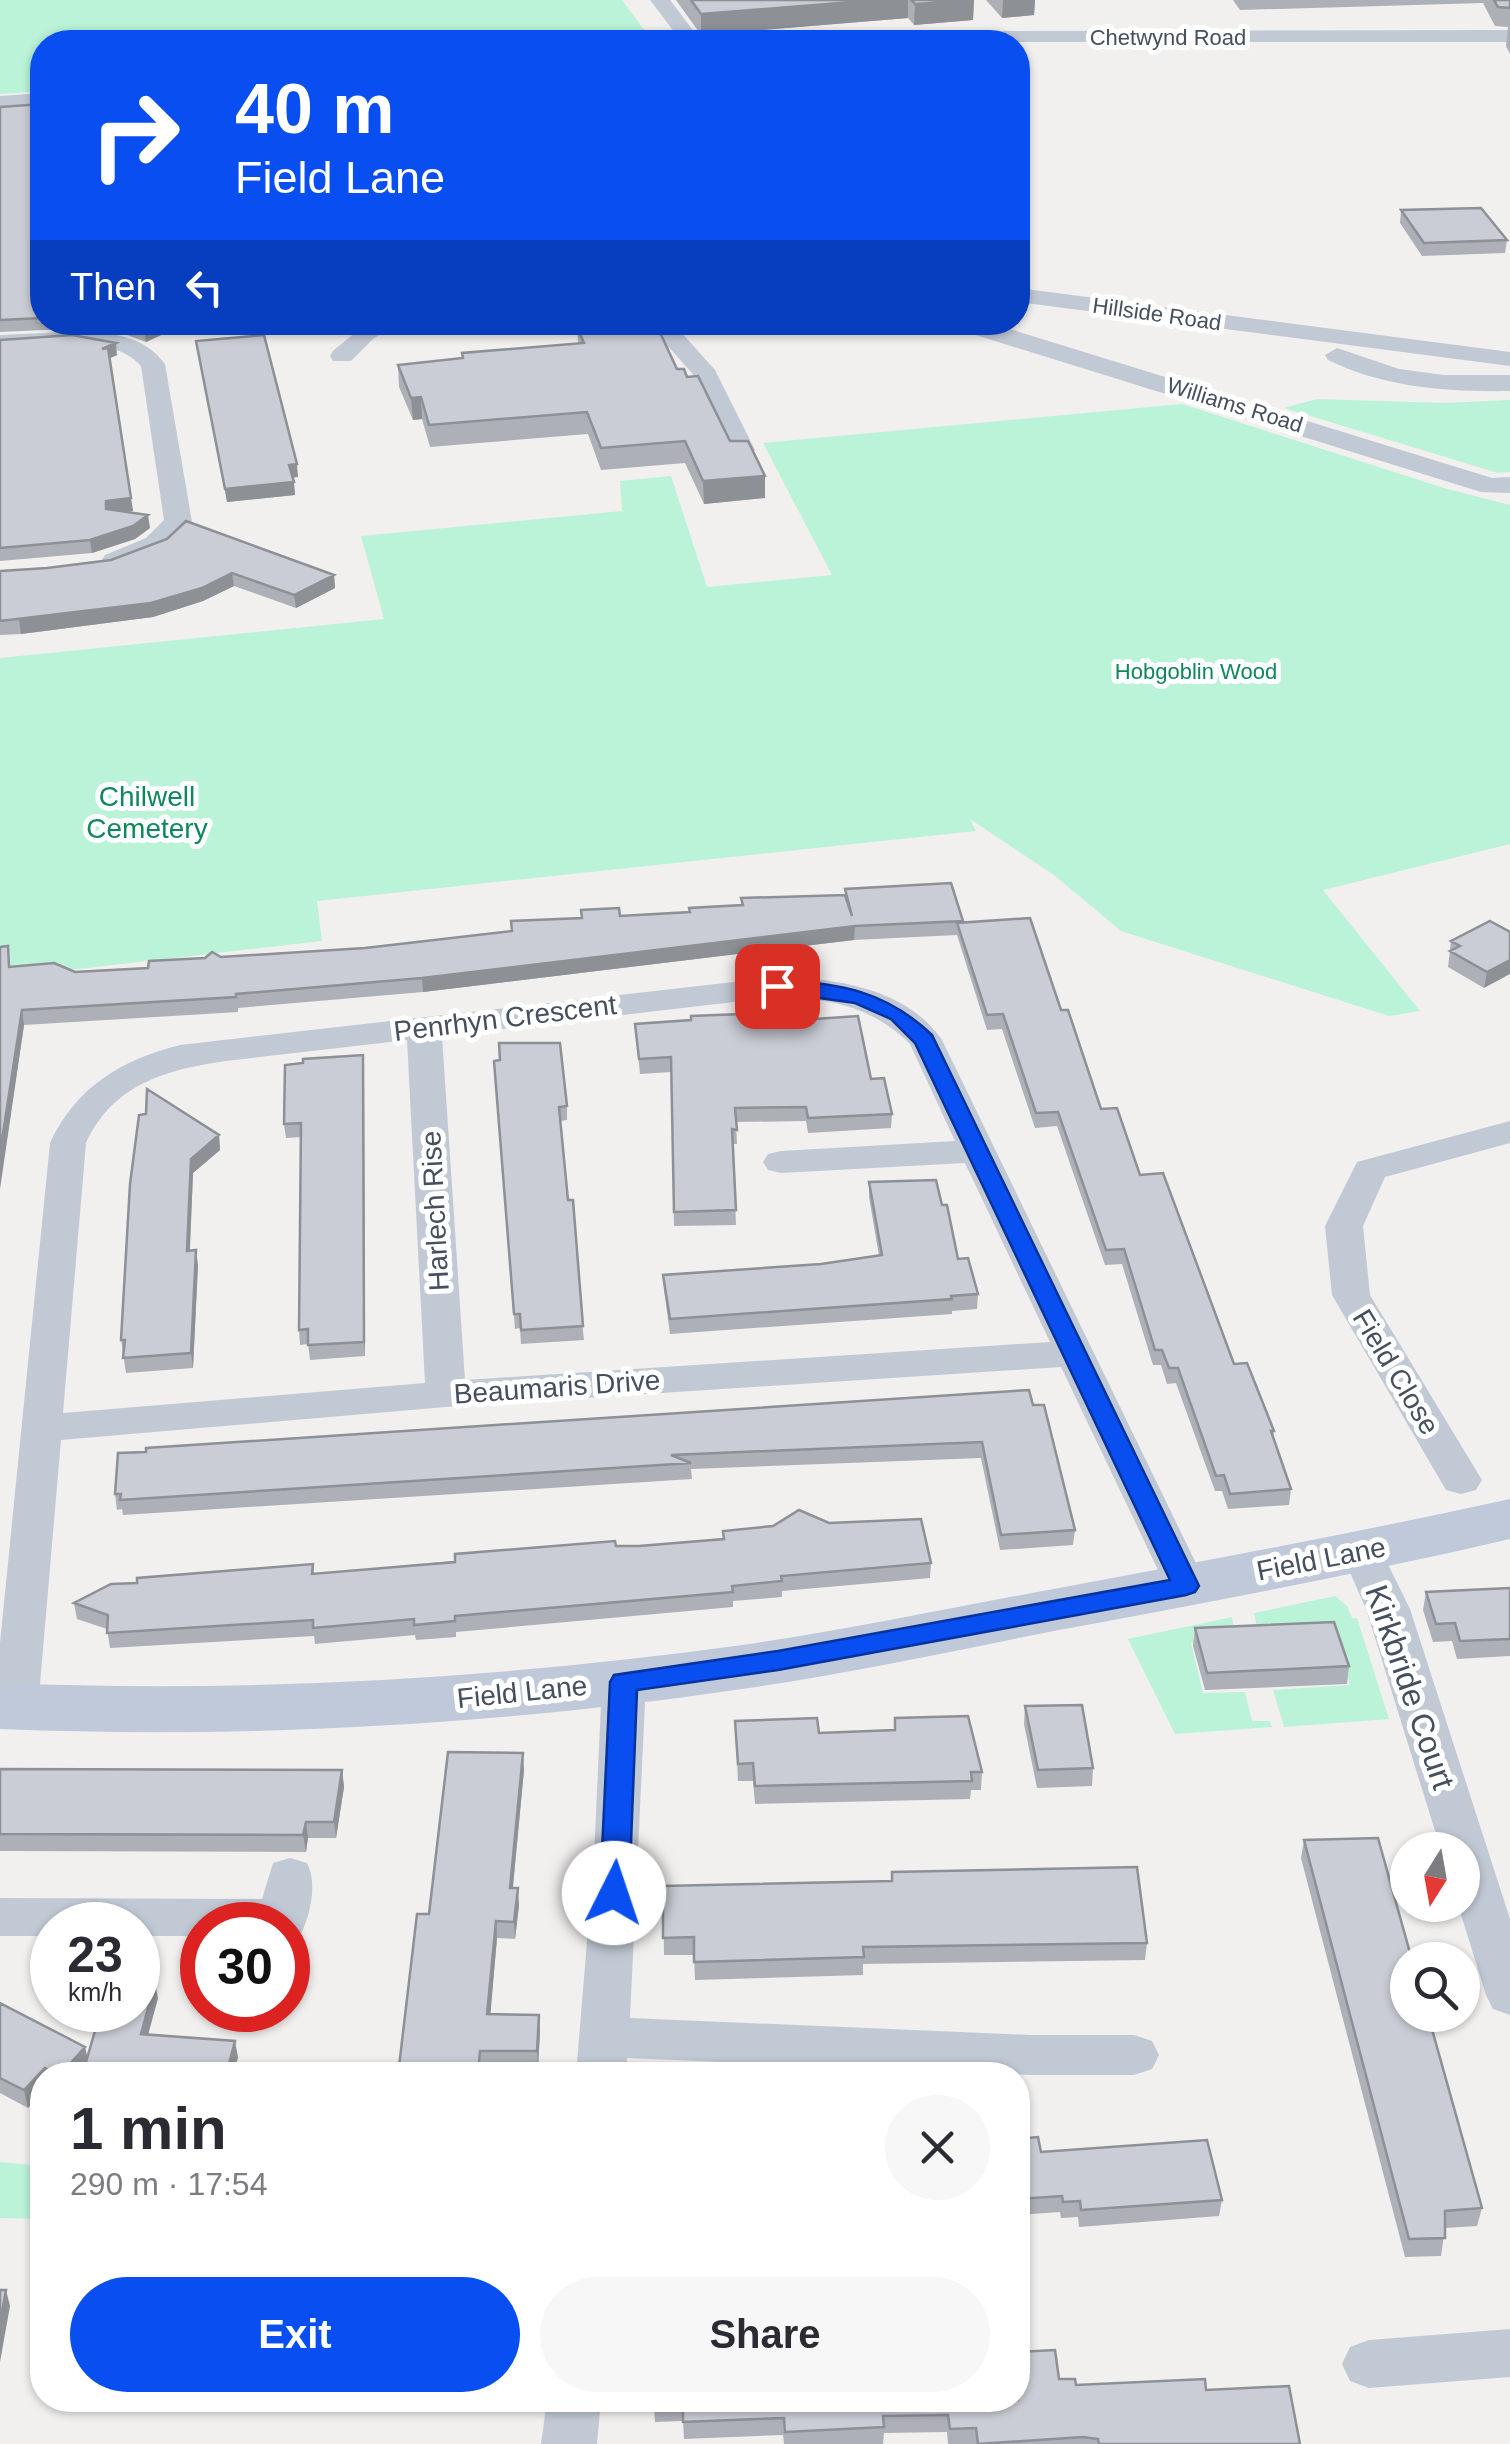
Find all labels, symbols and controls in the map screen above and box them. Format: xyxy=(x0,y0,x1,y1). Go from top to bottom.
street label: Chetwynd Road xyxy=(1090,25,1246,50)
icon: right xyxy=(70,70,200,200)
text: 40 m xyxy=(235,70,395,148)
text: Field Lane xyxy=(235,152,445,203)
icon: left xyxy=(177,260,232,315)
text: Then xyxy=(70,266,157,308)
street label: Hillside Road xyxy=(1091,293,1223,335)
street label: Williams Road xyxy=(1164,372,1306,438)
park label: Hobgoblin Wood xyxy=(1115,659,1277,684)
park label: Chilwell Cemetery xyxy=(86,781,208,844)
pin xyxy=(735,944,820,1029)
icon: arrive xyxy=(750,959,805,1014)
street label: Penrhyn Crescent xyxy=(392,989,618,1047)
street label: Harlech Rise xyxy=(415,1130,455,1292)
street label: Field Close xyxy=(1347,1304,1445,1440)
street label: Beaumaris Drive xyxy=(453,1364,661,1410)
street label: Field Lane xyxy=(1254,1531,1388,1587)
street label: Kirkbride Court xyxy=(1358,1580,1462,1794)
street label: Field Lane xyxy=(455,1670,589,1714)
north arrow xyxy=(1390,1832,1480,1922)
map controls xyxy=(1390,1832,1480,2032)
position arrow xyxy=(562,1841,666,1945)
speed limit sign: 30 xyxy=(180,1902,310,2032)
text: 23 xyxy=(67,1927,123,1983)
button: search xyxy=(1390,1942,1480,2032)
text: km/h xyxy=(68,1978,122,2006)
text: 1 min xyxy=(70,2095,227,2162)
button: close xyxy=(885,2095,990,2200)
text: 290 m · 17:54 xyxy=(70,2166,267,2202)
button: Exit xyxy=(70,2277,520,2392)
button: Share xyxy=(540,2277,990,2392)

